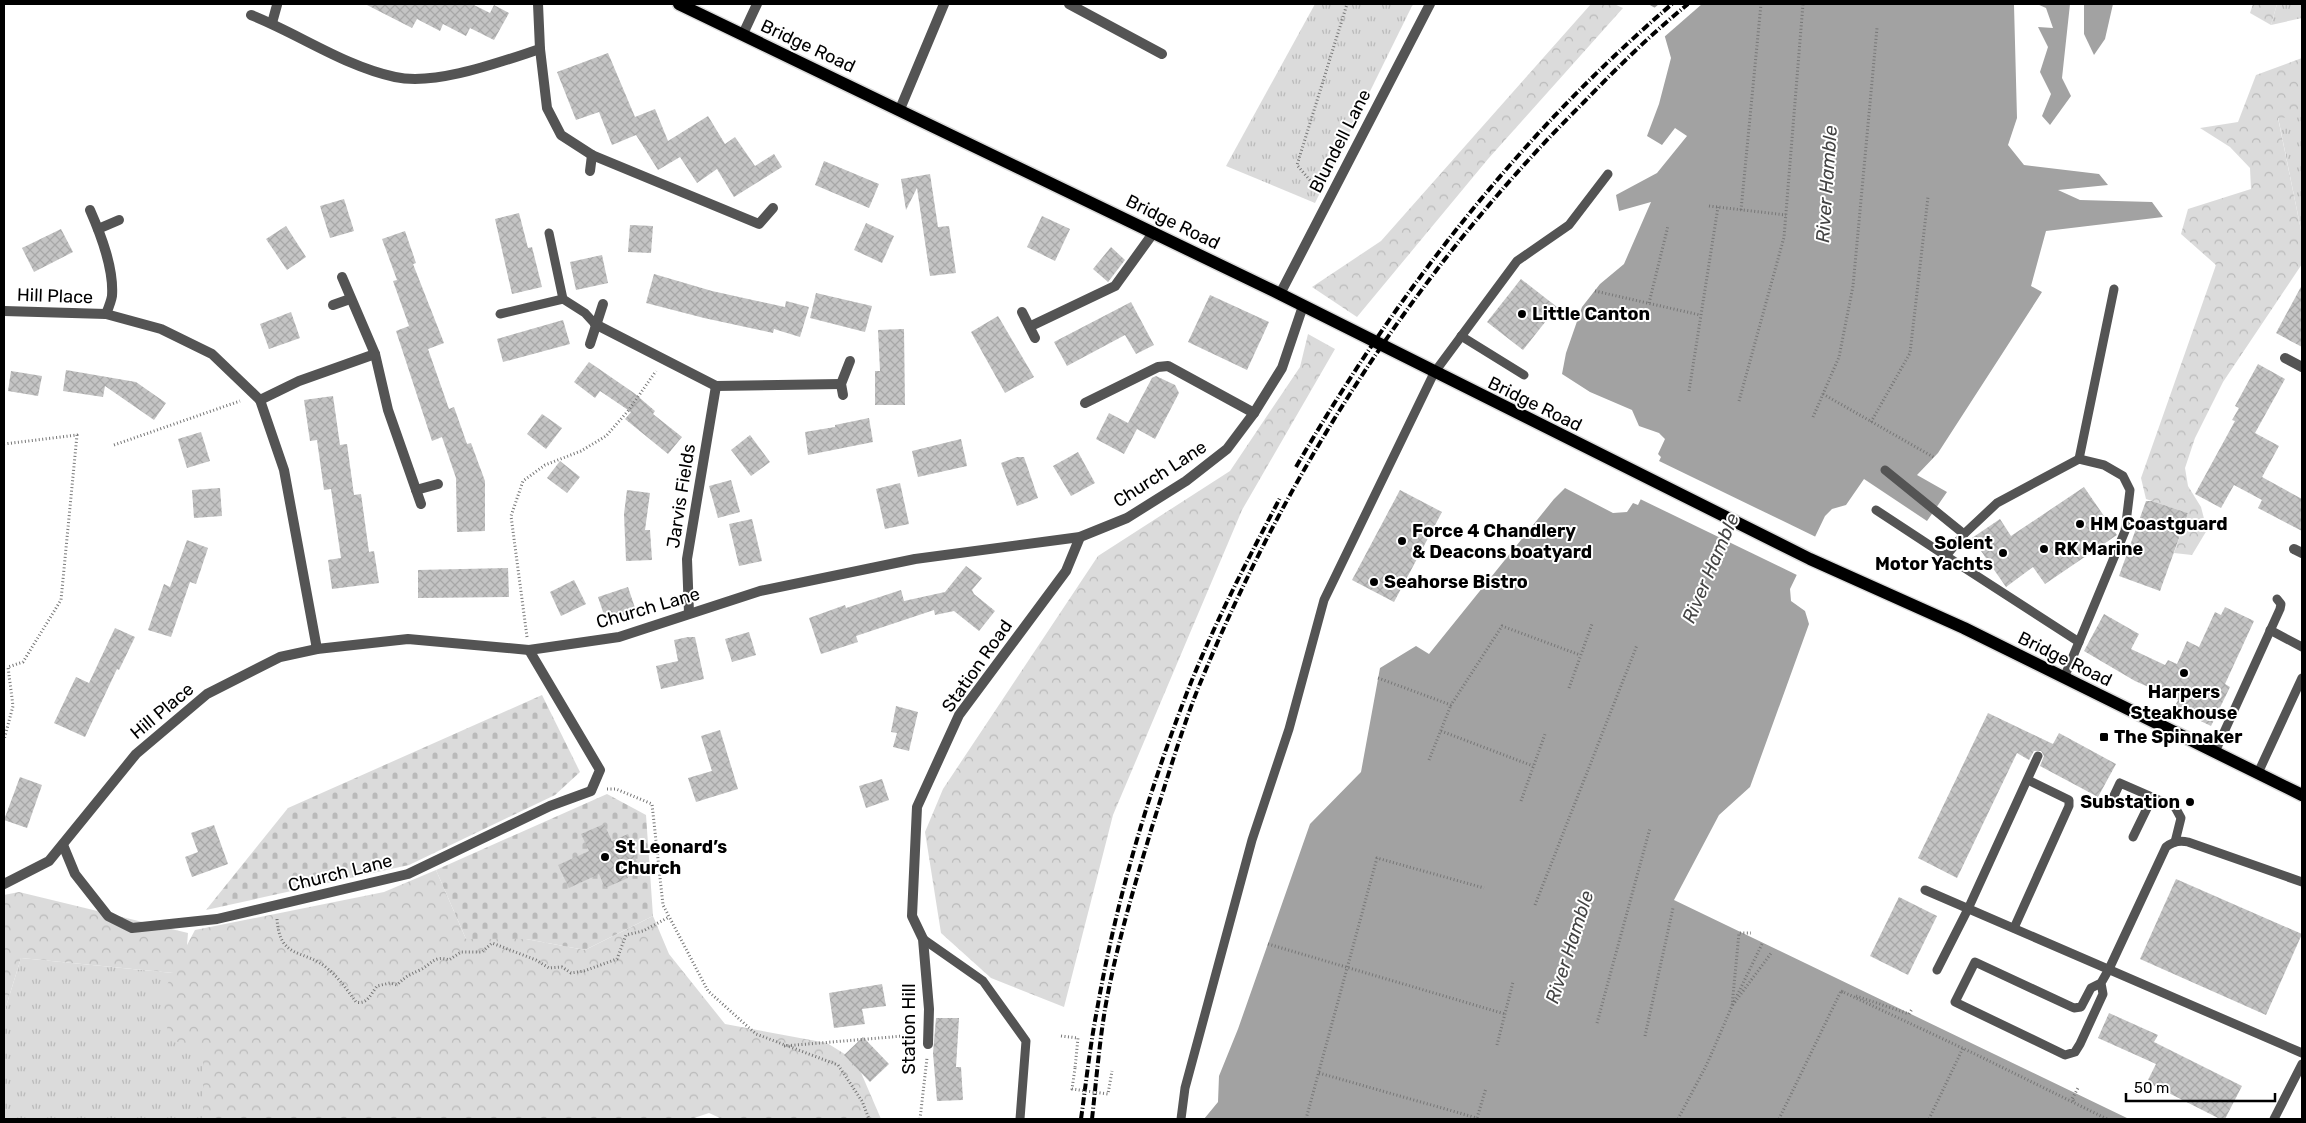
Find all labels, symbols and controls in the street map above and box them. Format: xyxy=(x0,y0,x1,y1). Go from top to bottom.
street label: Bridge Road xyxy=(757,15,859,77)
street label: Blundell Lane xyxy=(1305,86,1375,196)
water label: River Hamble xyxy=(1811,124,1842,243)
street label: Bridge Road xyxy=(1122,190,1224,254)
street label: Hill Place xyxy=(17,284,93,308)
place label: Little Canton xyxy=(1532,303,1650,325)
marker: Little Canton xyxy=(1516,308,1528,320)
street label: Bridge Road xyxy=(1484,372,1586,436)
street label: Church Lane xyxy=(1109,436,1211,512)
street label: Jarvis Fields xyxy=(662,442,700,550)
water label: River Hamble xyxy=(1677,509,1744,627)
place label: HM Coastguard xyxy=(2090,513,2228,535)
marker: HM Coastguard xyxy=(2074,518,2086,530)
place label: Force 4 Chandlery & Deacons boatyard xyxy=(1412,520,1592,563)
place label: Solent Motor Yachts xyxy=(1875,532,1993,575)
marker: Force 4 Chandlery & Deacons boatyard xyxy=(1396,535,1408,547)
place label: RK Marine xyxy=(2054,538,2144,560)
marker: RK Marine xyxy=(2038,543,2050,555)
marker: Solent Motor Yachts xyxy=(1997,547,2009,559)
place label: Seahorse Bistro xyxy=(1384,571,1528,593)
marker: Seahorse Bistro xyxy=(1368,576,1380,588)
street label: Church Lane xyxy=(594,583,702,633)
street label: Station Road xyxy=(937,616,1017,716)
street label: Bridge Road xyxy=(2014,627,2116,691)
marker: Harpers Steakhouse xyxy=(2178,667,2190,679)
street label: Hill Place xyxy=(126,678,198,744)
place label: Harpers Steakhouse xyxy=(2130,681,2238,724)
place label: The Spinnaker xyxy=(2114,726,2242,748)
marker: The Spinnaker xyxy=(2098,731,2110,743)
place label: Substation xyxy=(2080,791,2180,813)
marker: Substation xyxy=(2184,796,2196,808)
place label: St Leonard’s Church xyxy=(615,836,727,879)
street label: Church Lane xyxy=(286,849,394,897)
marker: St Leonard’s Church xyxy=(599,851,611,863)
water label: River Hamble xyxy=(1540,887,1599,1007)
street label: Station Hill xyxy=(898,983,920,1075)
scale bar xyxy=(2126,1070,2275,1102)
text: 50 m xyxy=(2134,1079,2169,1097)

